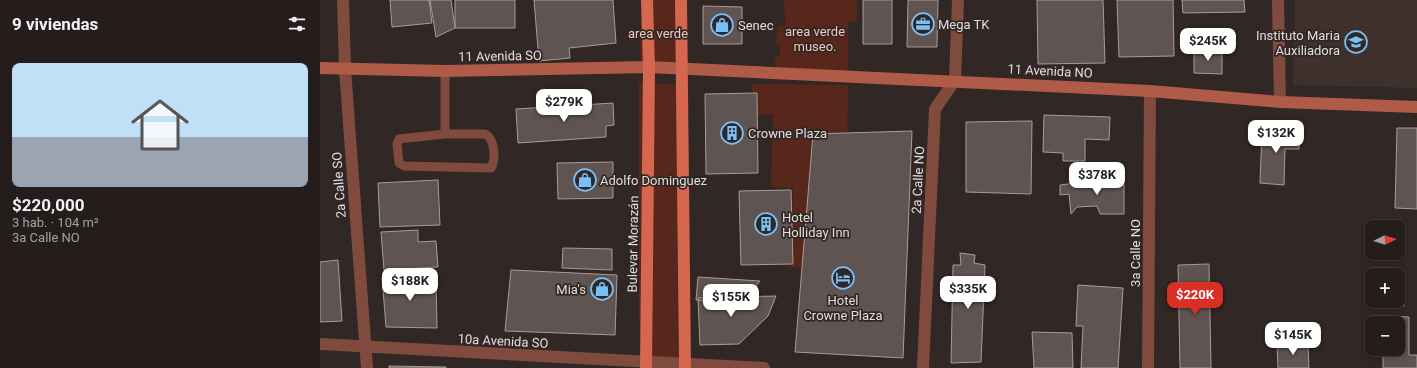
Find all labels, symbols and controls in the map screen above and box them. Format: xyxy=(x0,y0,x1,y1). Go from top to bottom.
office icon: Mega TK xyxy=(910,11,936,37)
shop icon: Senec xyxy=(709,12,735,38)
icon: filters xyxy=(286,13,308,35)
text: 9 viviendas xyxy=(12,14,98,34)
place label: Mega TK xyxy=(938,17,990,32)
place label: Senec xyxy=(738,18,774,33)
park label: area verde museo. xyxy=(785,24,845,54)
park label: area verde xyxy=(628,26,688,41)
pin: $245K xyxy=(1180,28,1236,62)
place label: Instituto Maria Auxiliadora xyxy=(1256,28,1340,58)
school or university icon: Instituto Maria Auxiliadora xyxy=(1343,29,1369,55)
text: $245K xyxy=(1189,33,1227,48)
street label: 11 Avenida SO xyxy=(458,48,542,64)
street label: 11 Avenida NO xyxy=(1007,61,1093,81)
icon: home xyxy=(124,89,196,161)
pin: $279K xyxy=(536,89,592,123)
text: $279K xyxy=(545,94,583,109)
building icon: Crowne Plaza xyxy=(719,120,745,146)
pin: $132K xyxy=(1248,120,1304,154)
text: $132K xyxy=(1257,125,1295,140)
place label: Crowne Plaza xyxy=(748,126,827,141)
street label: 2a Calle NO xyxy=(909,146,927,214)
street label: 2a Calle SO xyxy=(329,151,349,219)
pin: $378K xyxy=(1069,162,1125,196)
shop icon: Adolfo Dominguez xyxy=(572,167,598,193)
text: $378K xyxy=(1078,167,1116,182)
place label: Adolfo Dominguez xyxy=(600,173,708,188)
text: $220,000 xyxy=(12,195,84,215)
street label: Bulevar Morazán xyxy=(625,195,641,293)
place label: Hotel Holliday Inn xyxy=(782,210,850,240)
building icon: Hotel Holliday Inn xyxy=(753,211,779,237)
text: 3 hab. · 104 m² xyxy=(12,215,99,230)
street label: 3a Calle NO xyxy=(1128,219,1143,287)
north arrow xyxy=(1365,220,1405,260)
map controls xyxy=(1365,220,1405,356)
text: 3a Calle NO xyxy=(12,230,80,245)
hotel icon: Hotel Crowne Plaza xyxy=(830,265,856,291)
pin: $188K xyxy=(382,268,438,302)
button: + xyxy=(1365,268,1405,308)
text: $188K xyxy=(391,273,429,288)
shop icon: Mia's xyxy=(589,276,615,302)
pin: $335K xyxy=(940,276,996,310)
text: $335K xyxy=(949,281,987,296)
place label: Mia's xyxy=(556,282,586,297)
pin: $220K xyxy=(1167,282,1223,316)
pin: $155K xyxy=(703,284,759,318)
text: $220K xyxy=(1176,287,1214,302)
text: $155K xyxy=(712,289,750,304)
place label: Hotel Crowne Plaza xyxy=(803,293,883,323)
button: − xyxy=(1365,316,1405,356)
pin: $145K xyxy=(1265,322,1321,356)
text: $145K xyxy=(1274,327,1312,342)
street label: 10a Avenida SO xyxy=(457,331,549,351)

